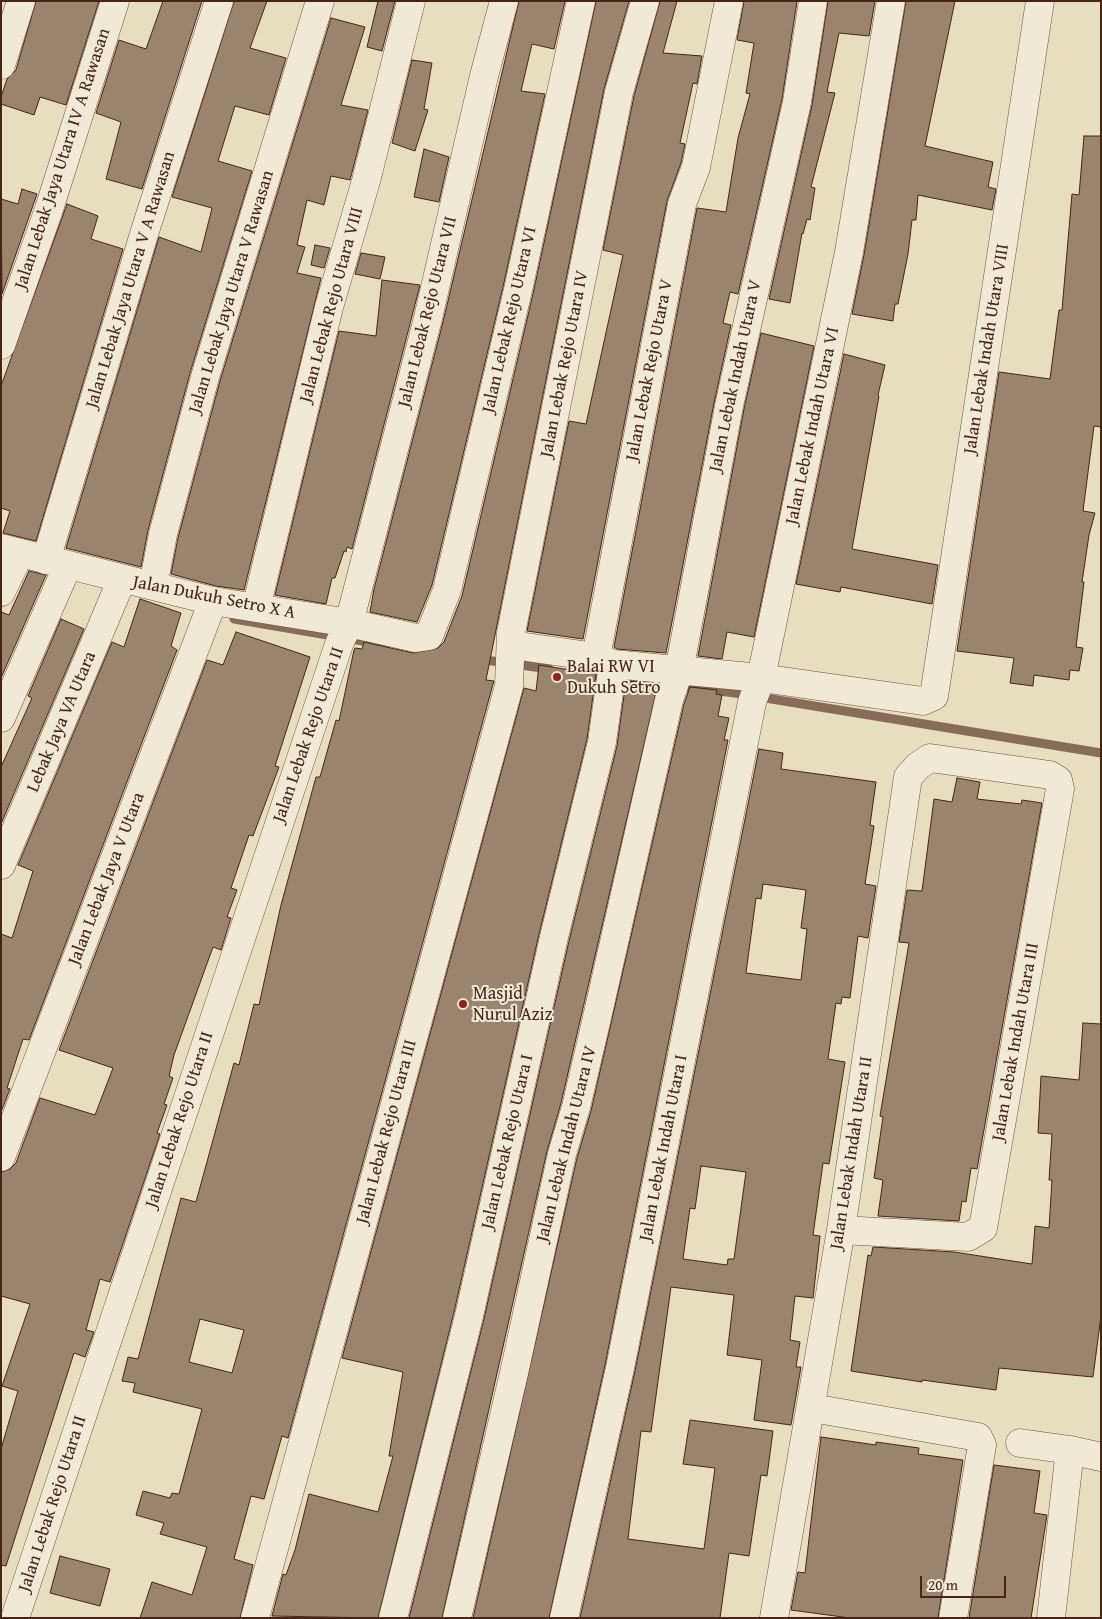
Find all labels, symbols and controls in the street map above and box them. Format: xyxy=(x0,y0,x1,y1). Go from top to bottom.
street label: Jalan Lebak Jaya Utara IV A Rawasan xyxy=(11,26,115,292)
street label: Jalan Lebak Jaya Utara V A Rawasan xyxy=(82,149,180,411)
street label: Jalan Lebak Jaya Utara V Rawasan xyxy=(185,168,279,416)
street label: Jalan Lebak Rejo Utara VIII xyxy=(295,205,369,405)
street label: Jalan Lebak Rejo Utara VII xyxy=(394,214,462,410)
street label: Jalan Lebak Rejo Utara VI xyxy=(478,225,542,415)
street label: Jalan Lebak Indah Utara VIII xyxy=(960,242,1014,456)
street label: Jalan Lebak Rejo Utara IV xyxy=(536,268,594,460)
street label: Jalan Lebak Rejo Utara V xyxy=(622,277,678,463)
street label: Jalan Lebak Indah Utara V xyxy=(705,278,767,474)
street label: Jalan Lebak Indah Utara VI xyxy=(781,325,845,527)
street label: Jalan Dukuh Setro X A xyxy=(131,572,297,624)
street label: Jalan Lebak Rejo Utara II xyxy=(269,644,349,826)
street label: Lebak Jaya VA Utara xyxy=(23,648,101,796)
place label: Balai RW VI Dukuh Setro xyxy=(567,656,661,699)
marker: Balai RW VI Dukuh Setro xyxy=(551,671,563,683)
street label: Jalan Lebak Jaya V Utara xyxy=(64,789,150,969)
street label: Jalan Lebak Indah Utara III xyxy=(988,941,1044,1143)
place label: Masjid Nurul Aziz xyxy=(473,983,552,1026)
marker: Masjid Nurul Aziz xyxy=(457,998,469,1010)
street label: Jalan Lebak Rejo Utara II xyxy=(141,1029,219,1211)
street label: Jalan Lebak Rejo Utara III xyxy=(352,1038,422,1226)
street label: Jalan Lebak Indah Utara IV xyxy=(532,1044,602,1244)
street label: Jalan Lebak Rejo Utara I xyxy=(477,1053,539,1231)
street label: Jalan Lebak Indah Utara I xyxy=(635,1053,693,1243)
street label: Jalan Lebak Indah Utara II xyxy=(826,1055,878,1251)
street label: Jalan Lebak Rejo Utara II xyxy=(14,1413,92,1595)
scale bar xyxy=(922,1566,1008,1598)
text: 20 m xyxy=(928,1574,958,1595)

